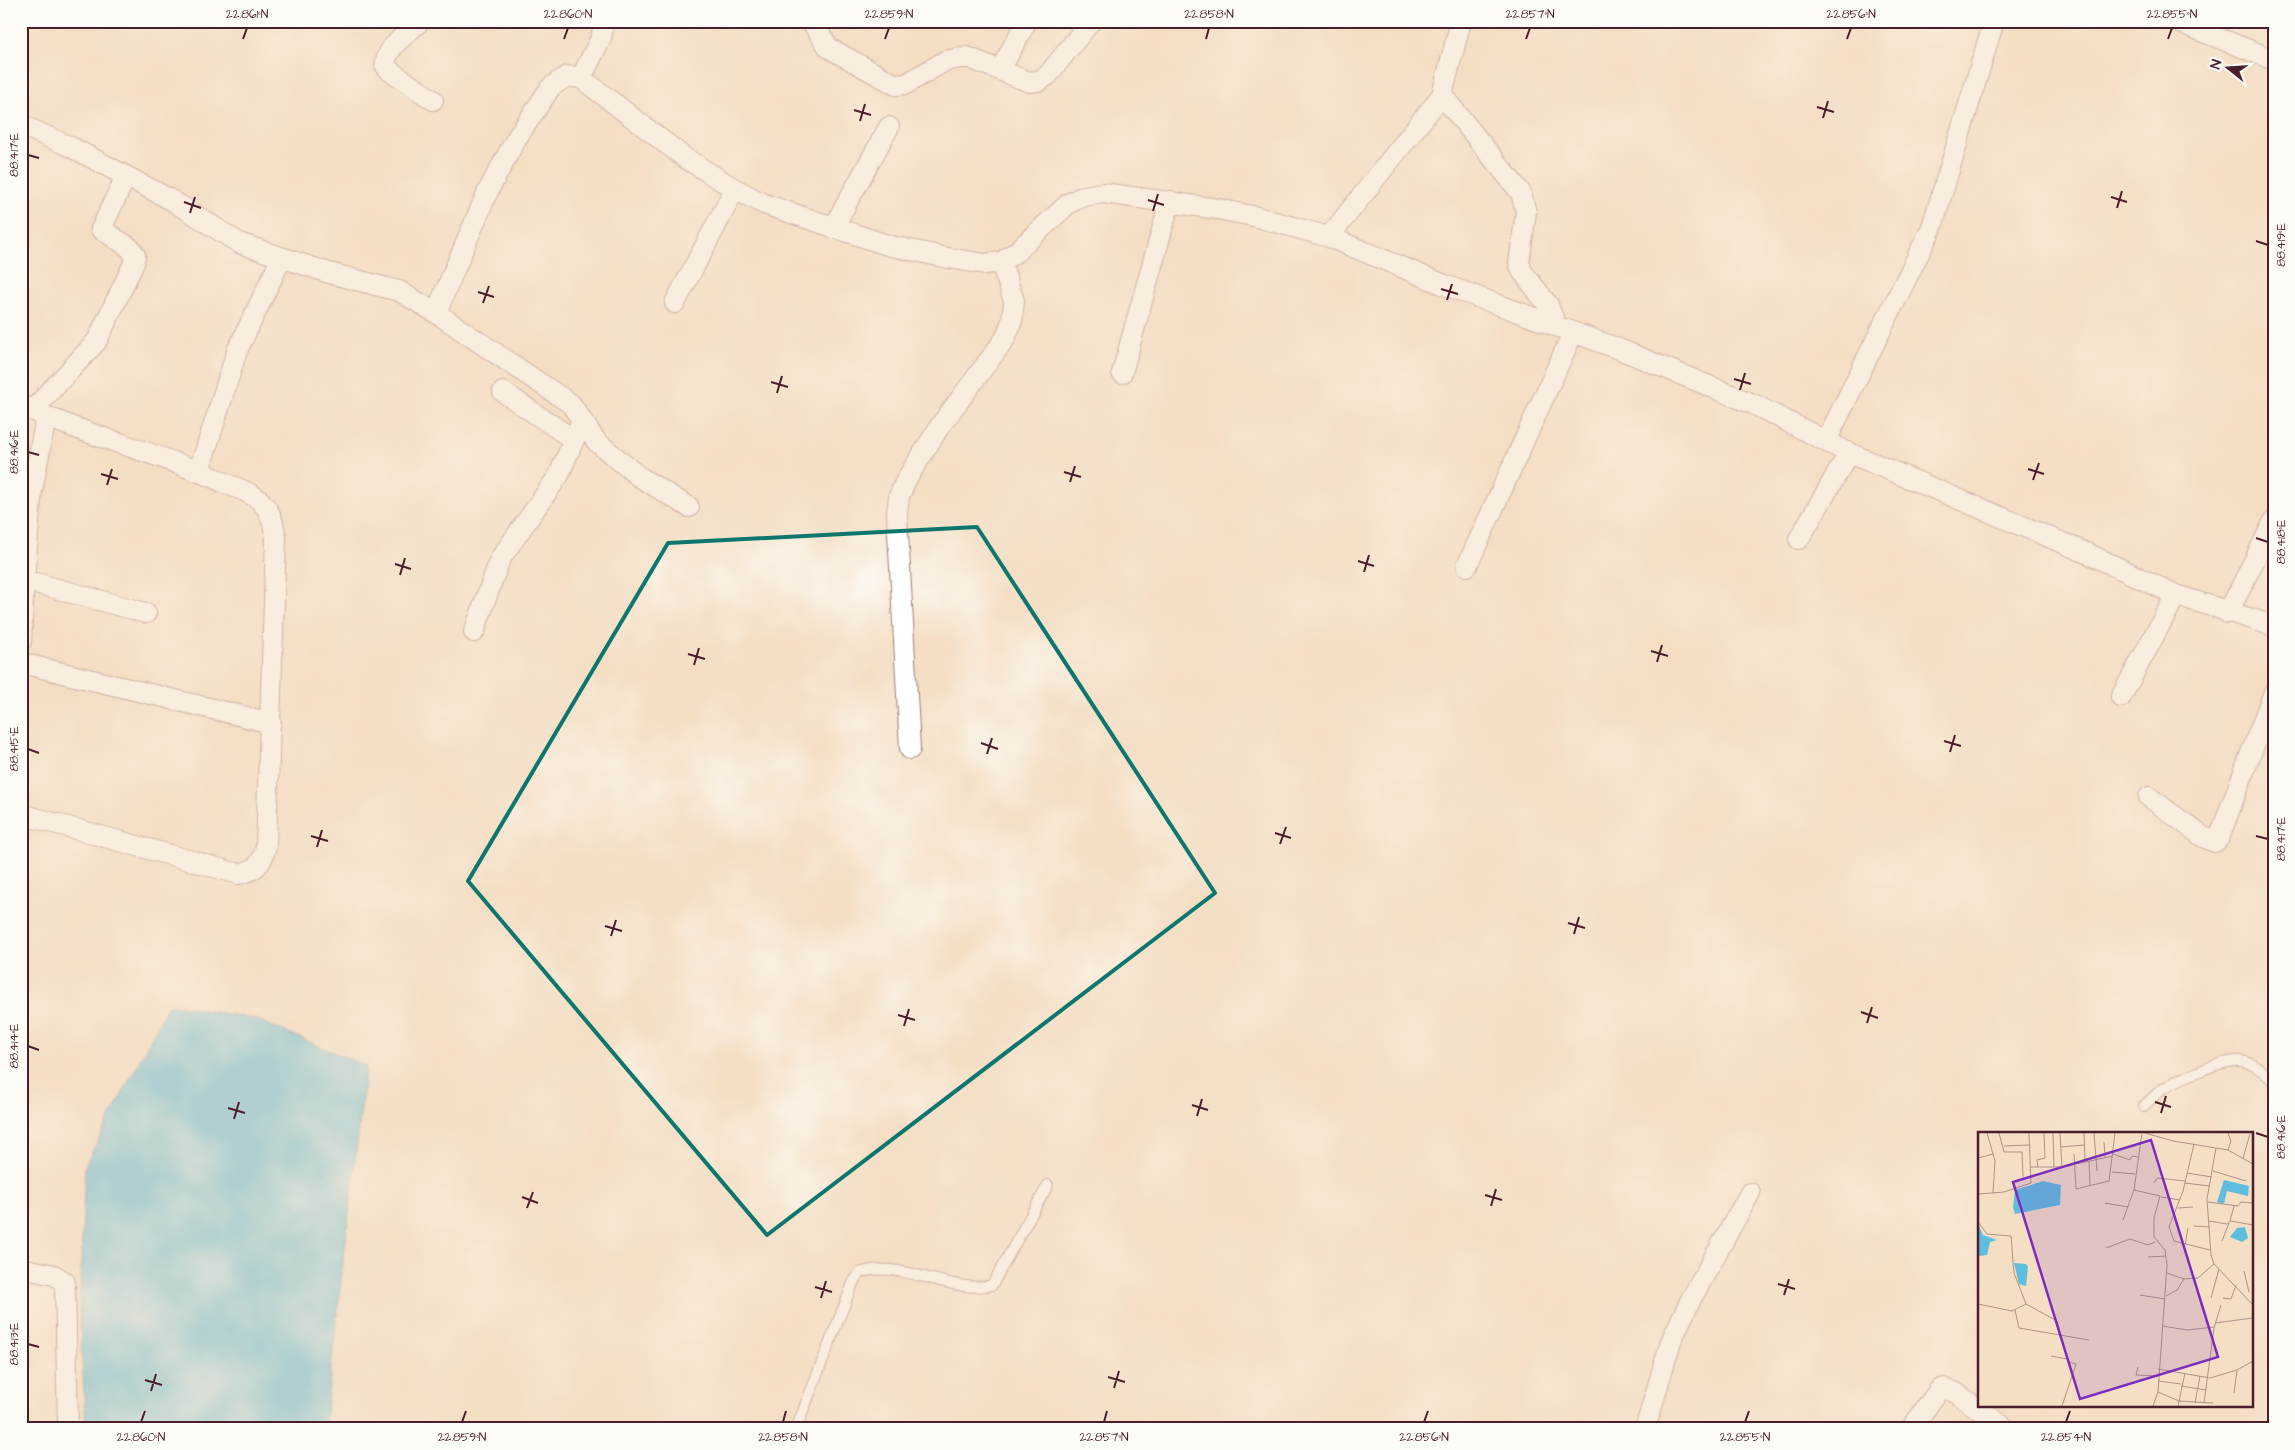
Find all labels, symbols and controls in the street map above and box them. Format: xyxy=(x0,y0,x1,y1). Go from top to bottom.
text: 22.861°N xyxy=(226,6,269,23)
text: 22.860°N xyxy=(544,6,593,23)
text: 22.859°N xyxy=(865,6,914,23)
text: 22.858°N xyxy=(1184,6,1234,23)
text: 22.857°N xyxy=(1505,6,1555,23)
text: 22.856°N xyxy=(1826,6,1876,23)
text: 22.855°N xyxy=(2147,6,2198,23)
north arrow xyxy=(2202,42,2252,92)
text: N xyxy=(2206,57,2227,72)
text: 88.417°E xyxy=(6,133,23,177)
text: 88.419°E xyxy=(2273,223,2290,267)
text: 88.416°E xyxy=(6,430,23,474)
text: 88.418°E xyxy=(2273,520,2290,564)
text: 88.415°E xyxy=(6,726,23,772)
text: 88.417°E xyxy=(2273,817,2290,861)
text: 88.414°E xyxy=(6,1024,23,1068)
text: 88.416°E xyxy=(2273,1115,2290,1159)
inset map xyxy=(1978,1132,2252,1408)
text: 88.413°E xyxy=(6,1323,23,1365)
text: 22.860°N xyxy=(117,1429,166,1446)
text: 22.859°N xyxy=(438,1429,487,1446)
text: 22.858°N xyxy=(758,1429,808,1446)
text: 22.857°N xyxy=(1079,1429,1129,1446)
text: 22.856°N xyxy=(1399,1429,1449,1446)
text: 22.855°N xyxy=(1720,1429,1771,1446)
text: 22.854°N xyxy=(2041,1429,2091,1446)

